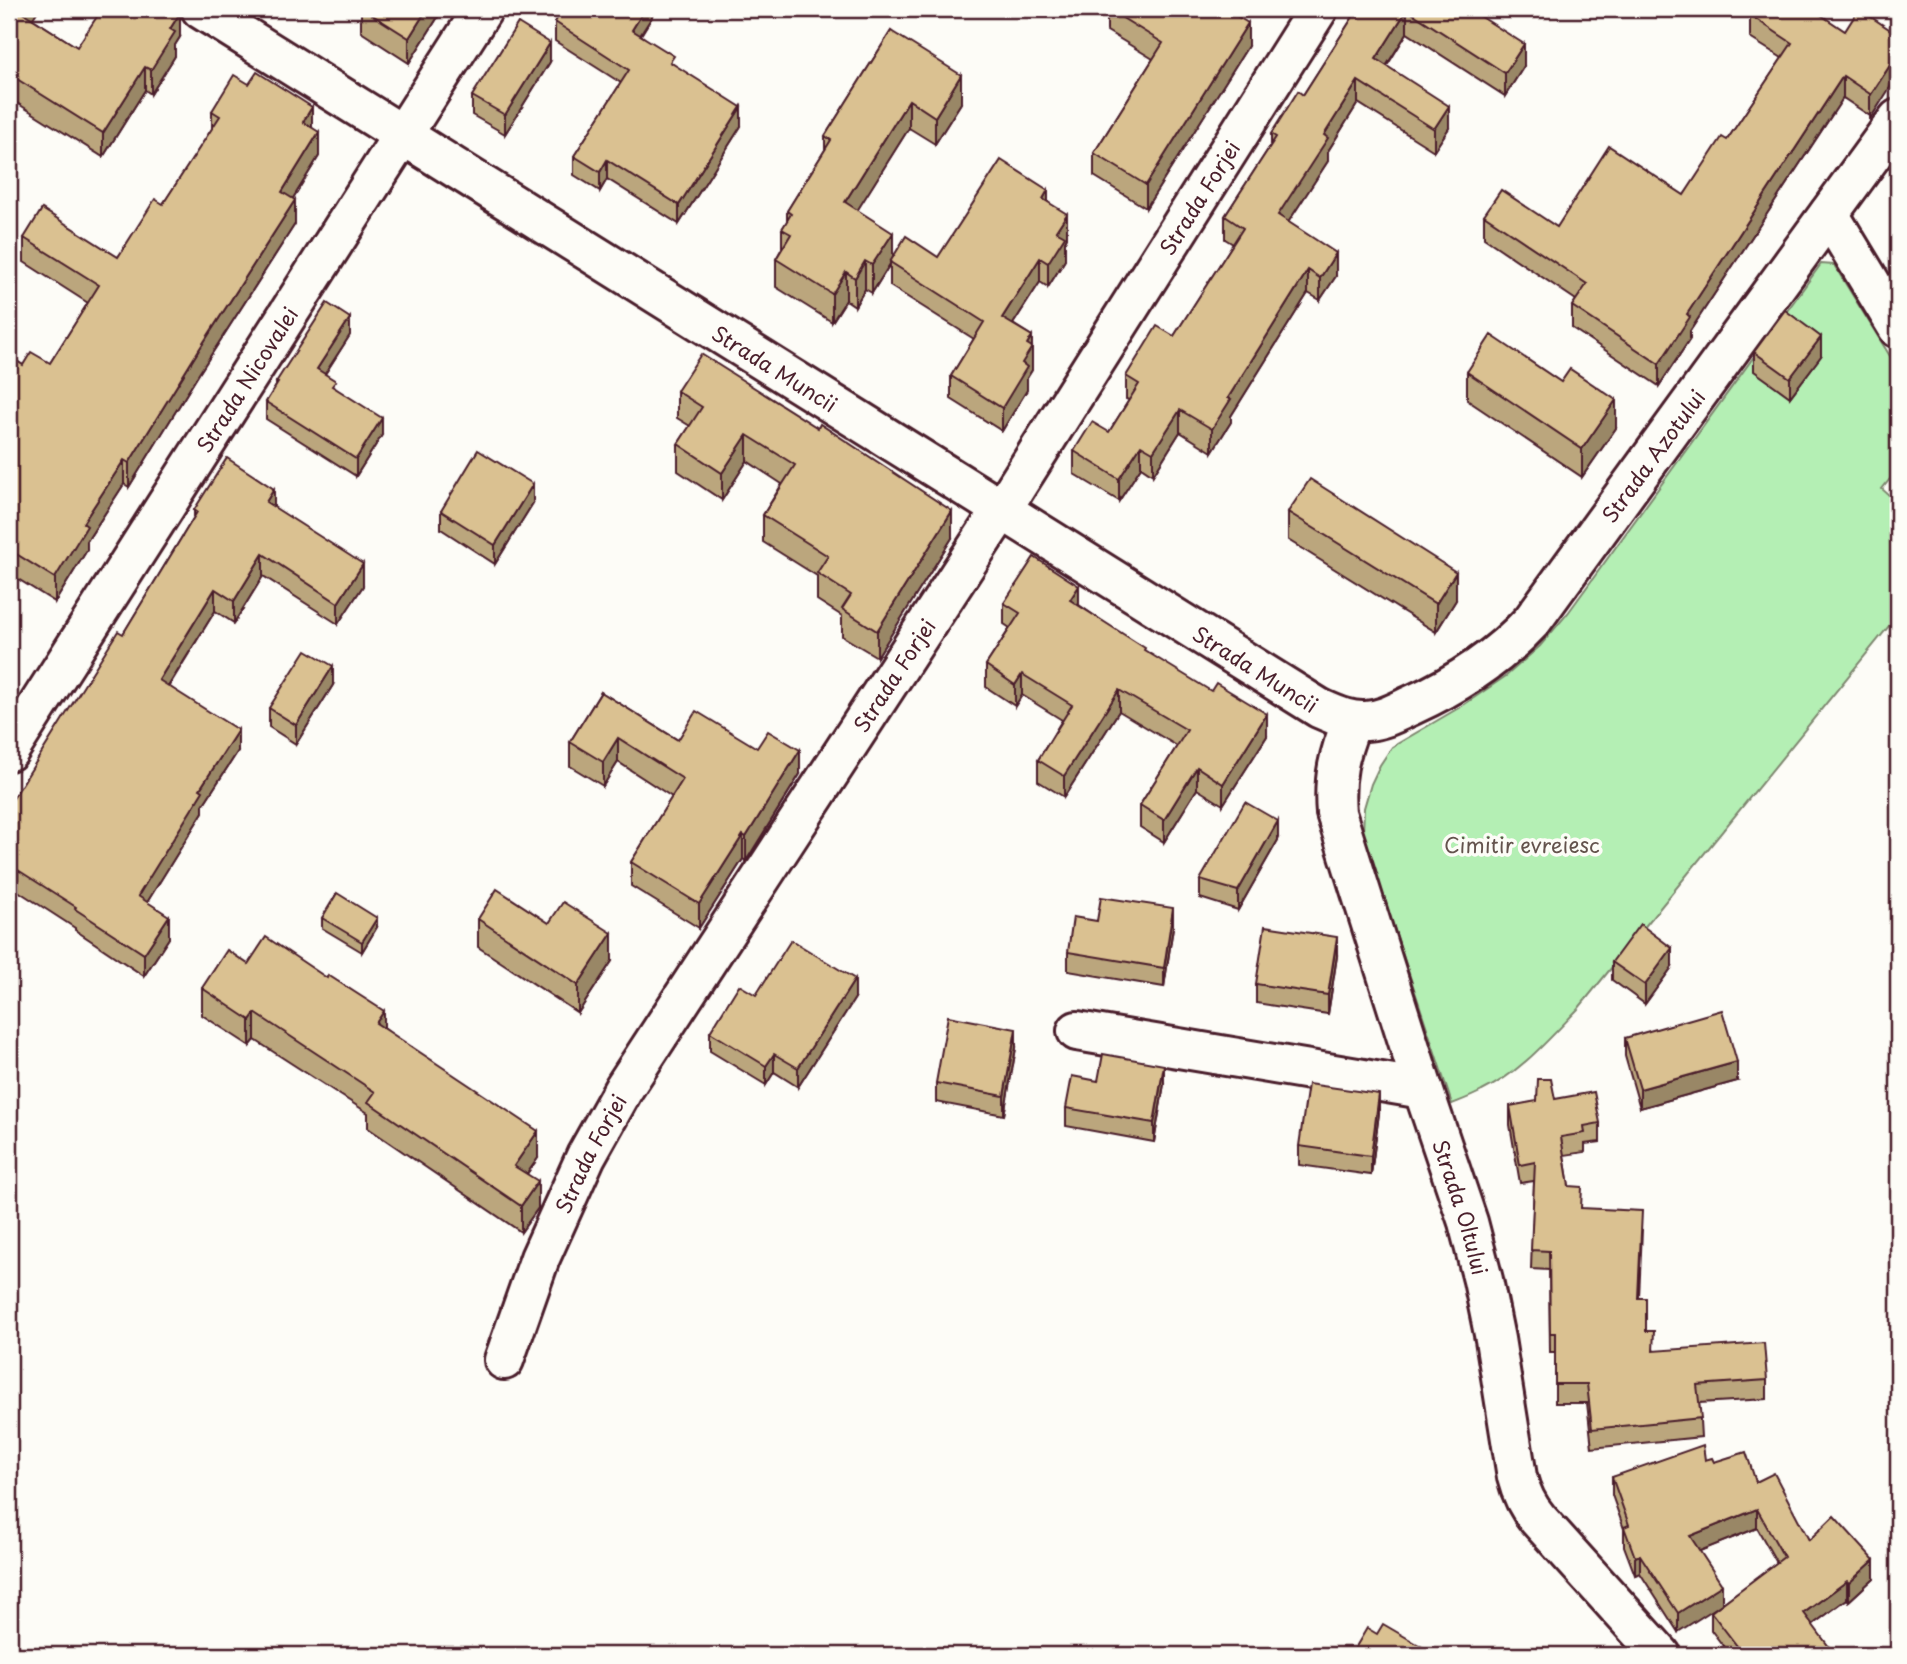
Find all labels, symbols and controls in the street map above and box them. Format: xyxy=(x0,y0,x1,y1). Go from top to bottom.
street label: Strada Forjei xyxy=(1151,134,1247,261)
street label: Strada Nicovalei xyxy=(188,300,305,459)
street label: Strada Muncii xyxy=(706,317,844,419)
street label: Strada Azotului xyxy=(1593,382,1712,529)
street label: Strada Forjei xyxy=(845,612,942,738)
street label: Strada Muncii xyxy=(1187,617,1325,720)
park label: Cimitir evreiesc xyxy=(1444,828,1600,860)
street label: Strada Forjei xyxy=(546,1088,634,1218)
street label: Strada Oltului xyxy=(1425,1135,1497,1278)

